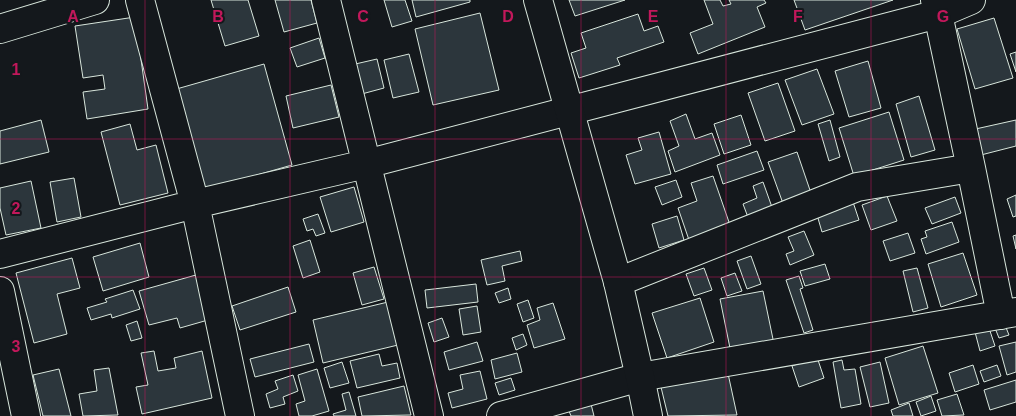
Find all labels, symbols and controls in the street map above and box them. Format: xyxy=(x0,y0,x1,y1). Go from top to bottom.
text: A xyxy=(67,8,79,25)
text: B xyxy=(212,8,224,25)
text: C xyxy=(357,8,369,25)
text: D xyxy=(502,8,514,25)
text: E xyxy=(648,8,659,25)
text: F xyxy=(793,8,803,25)
text: G xyxy=(937,8,949,25)
text: 1 xyxy=(12,61,21,78)
text: 2 xyxy=(12,200,21,217)
text: 3 xyxy=(12,338,21,355)

